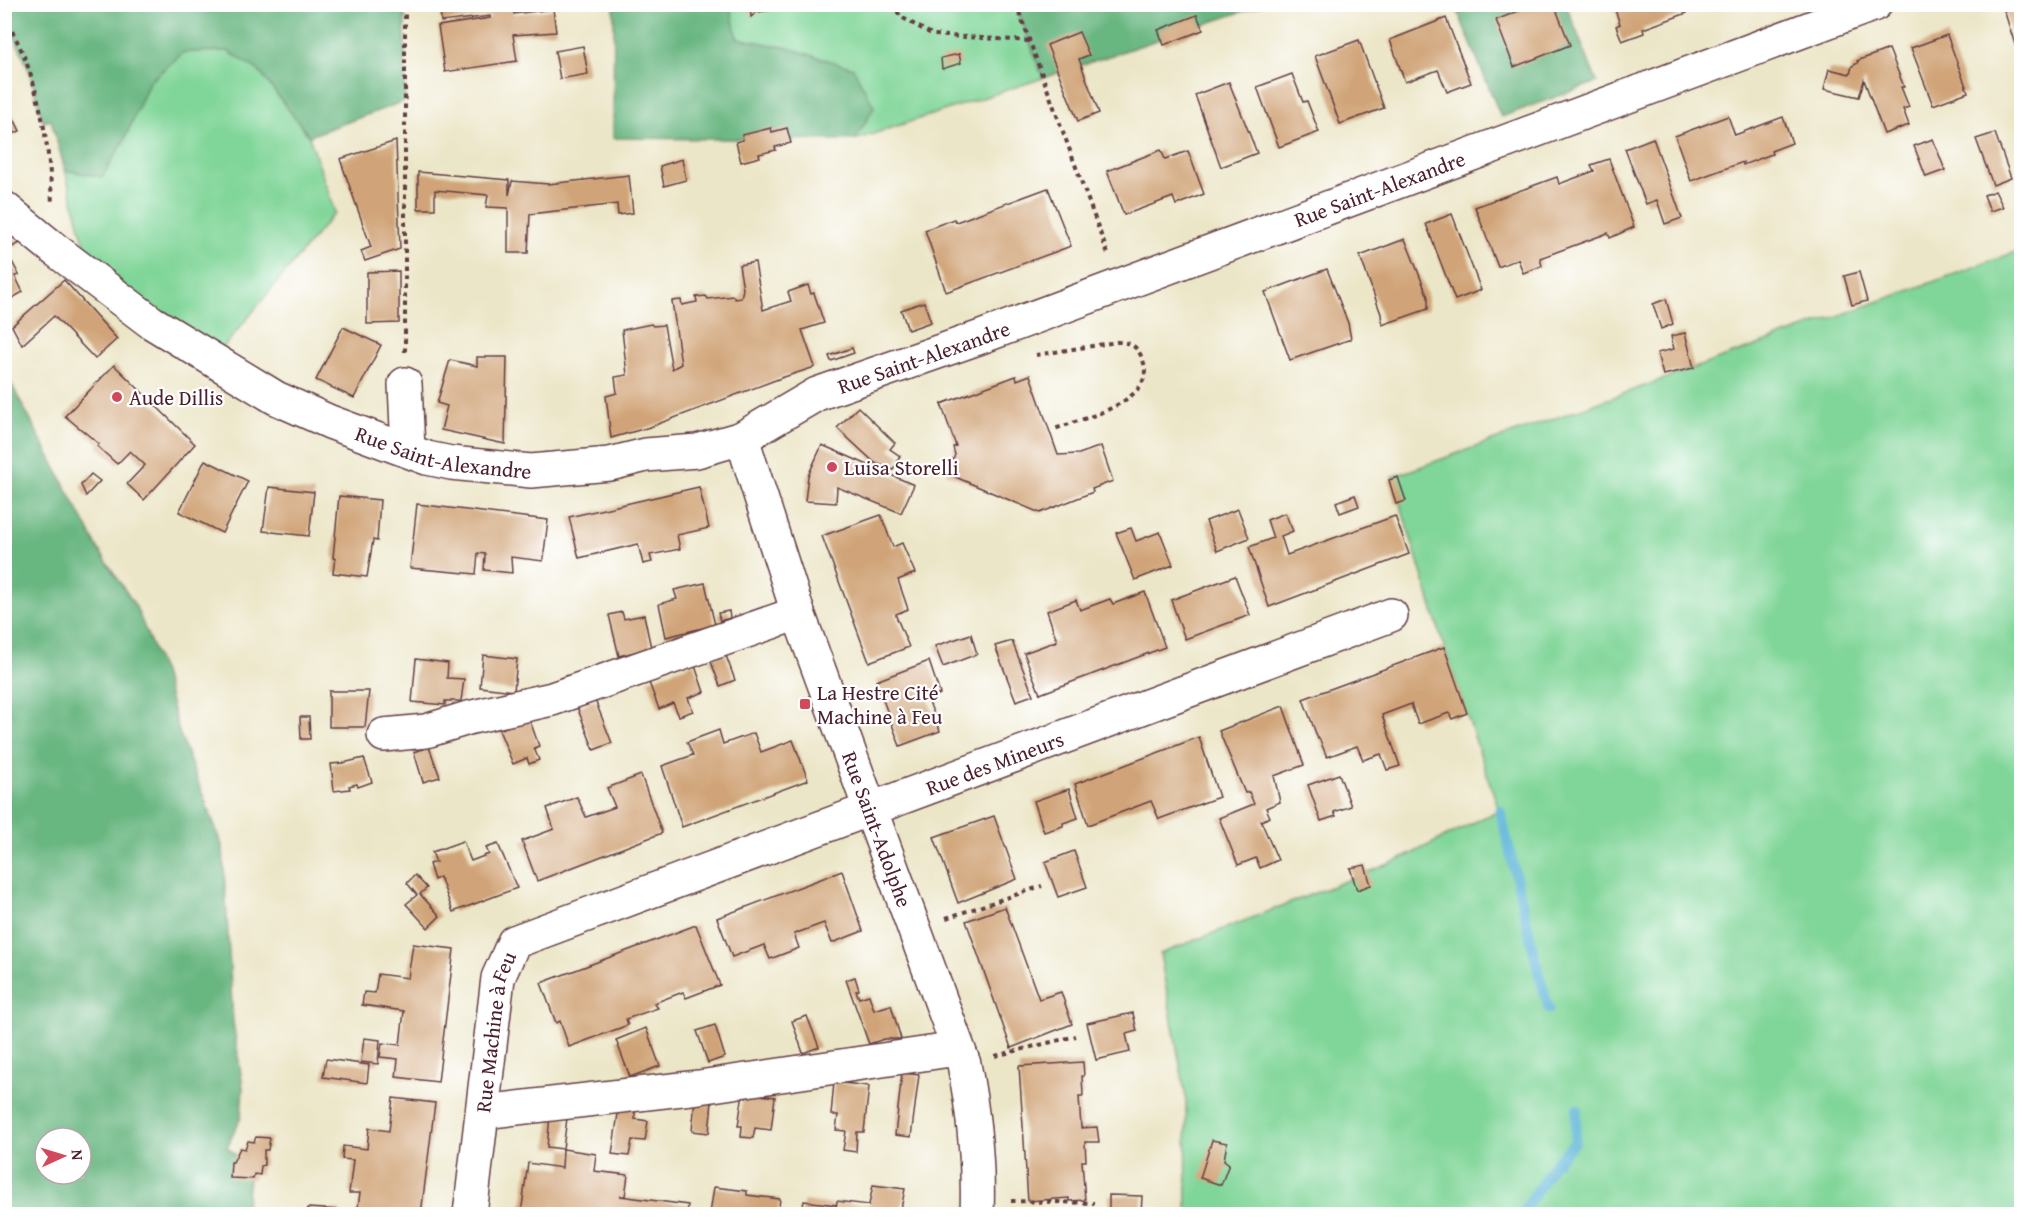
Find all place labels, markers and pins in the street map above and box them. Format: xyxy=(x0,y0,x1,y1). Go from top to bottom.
place label: Aude Dillis xyxy=(129,382,223,413)
marker: Aude Dillis xyxy=(110,390,124,404)
place label: Luisa Storelli xyxy=(844,452,959,483)
marker: Luisa Storelli xyxy=(825,460,839,474)
place label: La Hestre Cité Machine à Feu xyxy=(817,677,943,732)
marker: La Hestre Cité Machine à Feu xyxy=(798,697,812,711)

